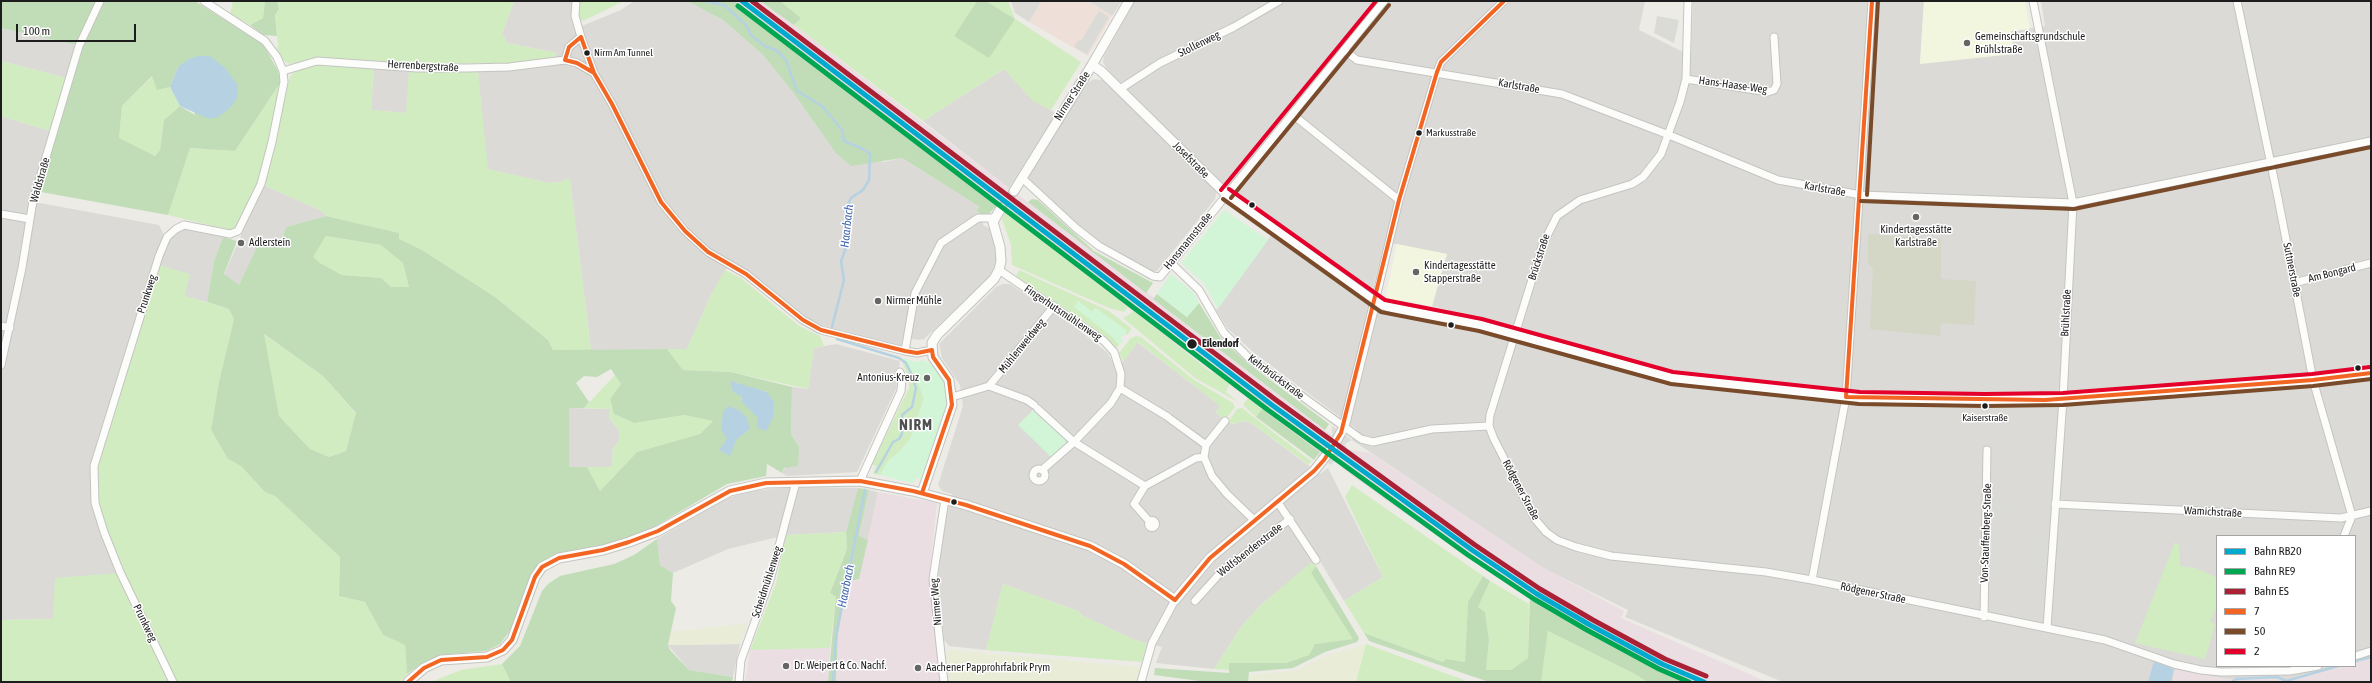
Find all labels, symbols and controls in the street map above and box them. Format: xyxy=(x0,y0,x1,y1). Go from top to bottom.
scale bar xyxy=(18,16,138,42)
text: 100 m xyxy=(23,24,50,38)
street label: Stollenweg xyxy=(1176,28,1222,60)
place label: Gemeinschaftsgrundschule Brühlstraße xyxy=(1975,30,2085,56)
marker: Gemeinschaftsgrundschule Brühlstraße xyxy=(1962,38,1972,48)
place label: Nirm Am Tunnel xyxy=(594,47,653,59)
marker: Nirm Am Tunnel xyxy=(582,48,592,58)
street label: Herrenbergstraße xyxy=(387,58,459,74)
street label: Nirmer Straße xyxy=(1051,69,1093,123)
street label: Hans-Haase-Weg xyxy=(1698,74,1768,96)
street label: Karlstraße xyxy=(1497,76,1541,96)
place label: Markusstraße xyxy=(1426,127,1476,139)
marker: Markusstraße xyxy=(1414,128,1424,138)
street label: Josefstraße xyxy=(1170,139,1212,181)
street label: Waldstraße xyxy=(27,156,53,204)
street label: Karlstraße xyxy=(1803,179,1847,199)
unlabelled marker xyxy=(1247,200,1257,210)
water label: Haarbach xyxy=(838,204,856,248)
street label: Hansmannstraße xyxy=(1161,210,1215,272)
marker: Kindertagesstätte Karlstraße xyxy=(1911,212,1921,222)
place label: Kindertagesstätte Karlstraße xyxy=(1880,223,1952,249)
street label: Brückstraße xyxy=(1525,232,1553,282)
place label: Adlerstein xyxy=(249,236,290,250)
marker: Adlerstein xyxy=(236,238,246,248)
street label: Suttnerstraße xyxy=(2280,242,2304,298)
place label: Kindertagesstätte Stapperstraße xyxy=(1424,259,1496,285)
street label: Am Bongard xyxy=(2307,261,2357,285)
marker: Kindertagesstätte Stapperstraße xyxy=(1411,267,1421,277)
street label: Prunkweg xyxy=(134,273,160,315)
street label: Fingerhutsmühlenweg xyxy=(1022,282,1104,344)
street label: Brühlstraße xyxy=(2058,289,2074,337)
place label: Nirmer Mühle xyxy=(886,294,942,308)
marker: Nirmer Mühle xyxy=(873,296,883,306)
street label: Mühlenweidweg xyxy=(996,316,1048,376)
unlabelled marker xyxy=(1446,320,1456,330)
marker: Eilendorf xyxy=(1185,337,1199,351)
place label: Eilendorf xyxy=(1202,337,1239,351)
street label: Kehrbrückstraße xyxy=(1245,352,1307,402)
unlabelled marker xyxy=(2353,363,2363,373)
place label: Antonius-Kreuz xyxy=(857,371,919,385)
marker: Antonius-Kreuz xyxy=(922,373,932,383)
marker: Kaiserstraße xyxy=(1980,401,1990,411)
place label: Kaiserstraße xyxy=(1962,412,2008,424)
district label: NIRM xyxy=(899,416,933,434)
street label: Rödgener Straße xyxy=(1500,458,1542,522)
street label: Von-Stauffenberg-Straße xyxy=(1978,483,1994,583)
unlabelled marker xyxy=(949,497,959,507)
street label: Wamichstraße xyxy=(2184,504,2242,520)
street label: Wolfsbendenstraße xyxy=(1215,520,1285,580)
legend xyxy=(2216,535,2356,667)
street label: Scheidmühlenweg xyxy=(749,544,785,620)
text: Bahn RB20 xyxy=(2254,544,2302,558)
water label: Haarbach xyxy=(835,563,857,609)
text: Bahn RE9 xyxy=(2254,564,2295,578)
street label: Nirmer Weg xyxy=(927,578,945,626)
street label: Rödgener Straße xyxy=(1839,580,1907,606)
text: Bahn ES xyxy=(2254,584,2289,598)
street label: Prunkweg xyxy=(130,602,160,644)
text: 7 xyxy=(2254,604,2260,618)
text: 50 xyxy=(2254,624,2265,638)
text: 2 xyxy=(2254,644,2260,658)
place label: Dr. Weipert & Co. Nachf. xyxy=(794,659,886,673)
marker: Dr. Weipert & Co. Nachf. xyxy=(781,661,791,671)
place label: Aachener Papprohrfabrik Prym xyxy=(926,661,1050,675)
marker: Aachener Papprohrfabrik Prym xyxy=(913,663,923,673)

